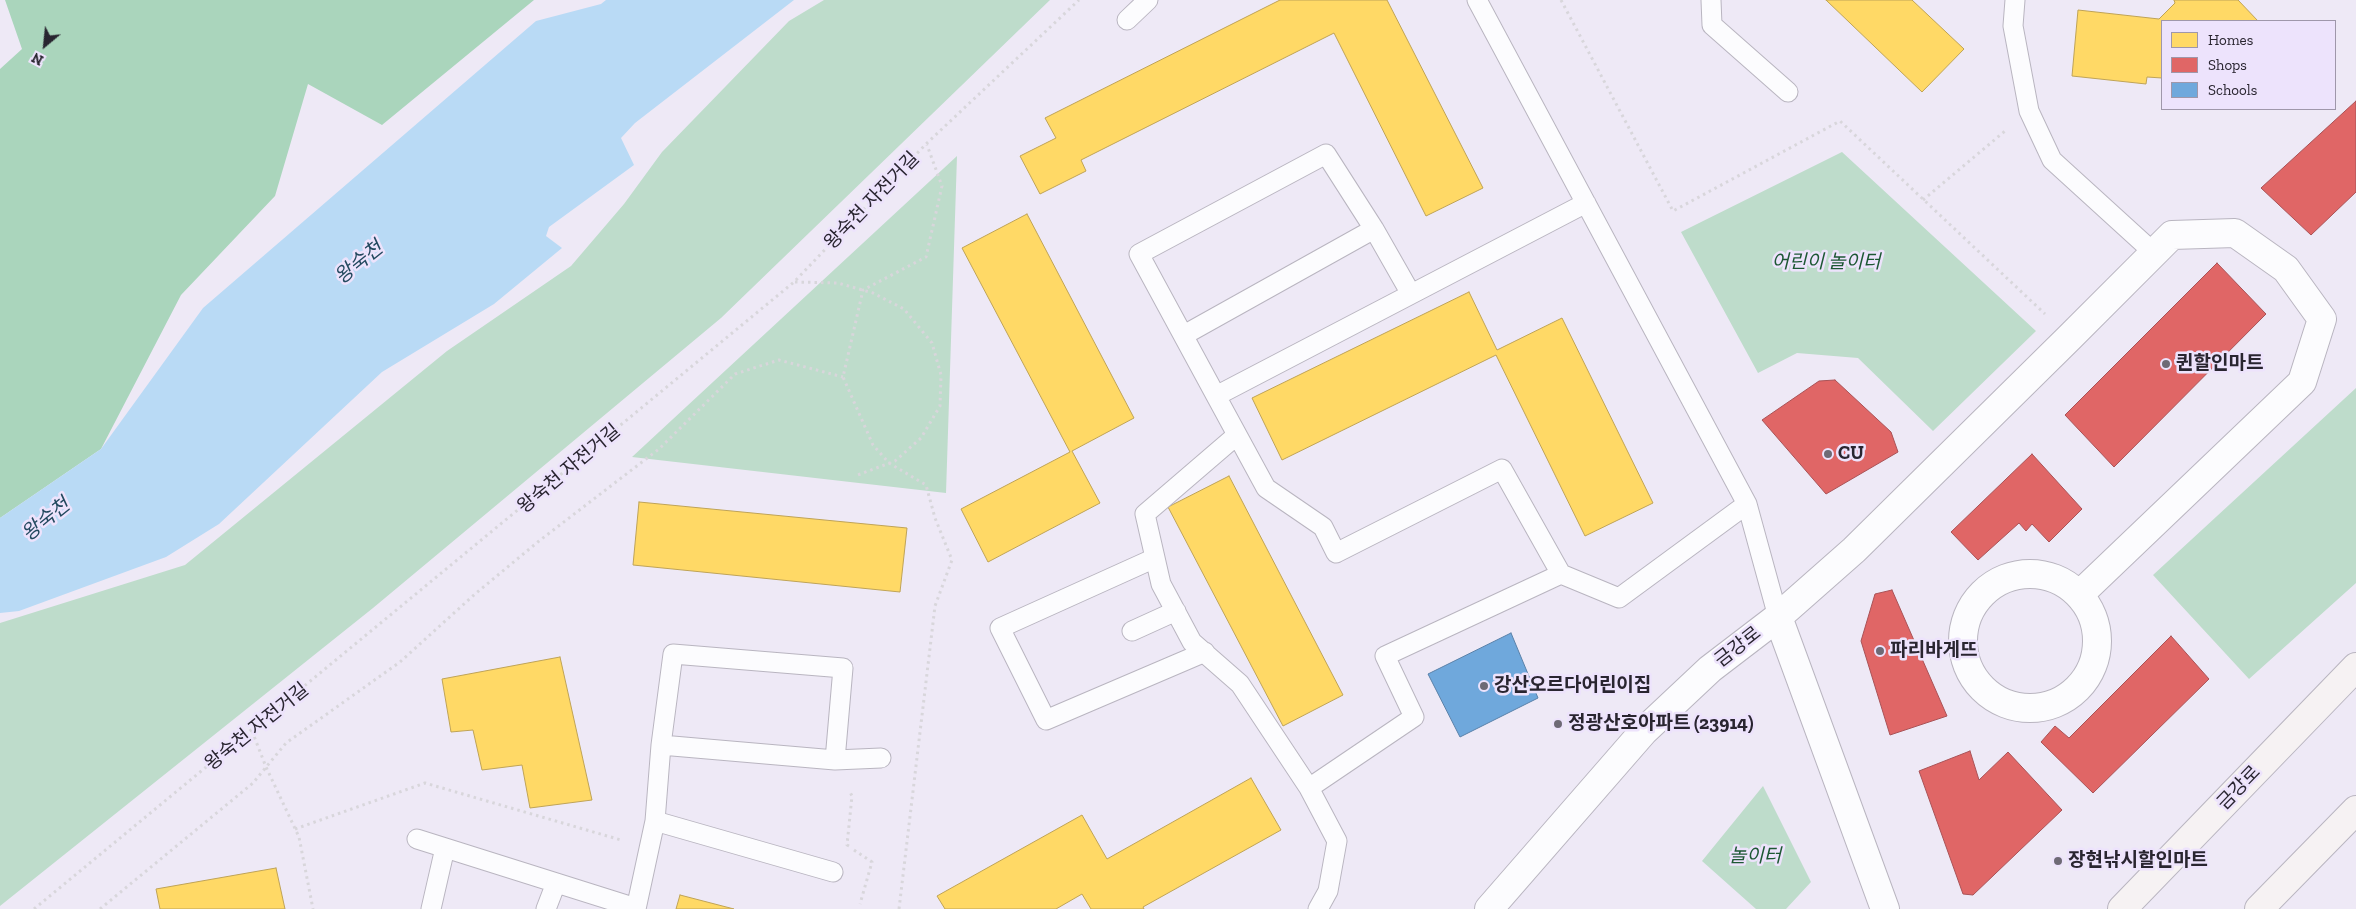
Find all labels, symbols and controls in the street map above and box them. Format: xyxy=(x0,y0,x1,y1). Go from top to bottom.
north arrow xyxy=(20,20,70,70)
legend xyxy=(2161,20,2336,110)
text: Homes xyxy=(2208,31,2253,49)
text: N xyxy=(29,49,46,69)
text: Shops xyxy=(2208,56,2247,74)
text: Schools xyxy=(2208,81,2257,99)
street label: 왕숙천 자전거길 xyxy=(820,148,924,254)
water label: 왕숙천 xyxy=(330,236,388,290)
park label: 어린이 놀이터 xyxy=(1771,252,1881,274)
place label: 퀸할인마트 xyxy=(2176,353,2263,375)
marker: 퀸할인마트 xyxy=(2160,358,2172,370)
street label: 왕숙천 자전거길 xyxy=(513,420,625,518)
place label: CU xyxy=(1838,443,1864,465)
marker: CU xyxy=(1822,448,1834,460)
water label: 왕숙천 xyxy=(17,493,75,547)
street label: 금강로 xyxy=(1710,622,1766,672)
place label: 파리바게뜨 xyxy=(1890,640,1977,662)
marker: 파리바게뜨 xyxy=(1874,645,1886,657)
place label: 강산오르다어린이집 xyxy=(1494,675,1651,697)
street label: 왕숙천 자전거길 xyxy=(201,678,313,776)
marker: 강산오르다어린이집 xyxy=(1478,680,1490,692)
place label: 정광산호아파트 (23914) xyxy=(1568,713,1753,735)
marker: 정광산호아파트 (23914) xyxy=(1552,718,1564,730)
street label: 금강로 xyxy=(2213,761,2265,815)
park label: 놀이터 xyxy=(1729,846,1781,868)
place label: 장현낚시할인마트 xyxy=(2068,850,2208,872)
marker: 장현낚시할인마트 xyxy=(2052,855,2064,867)

